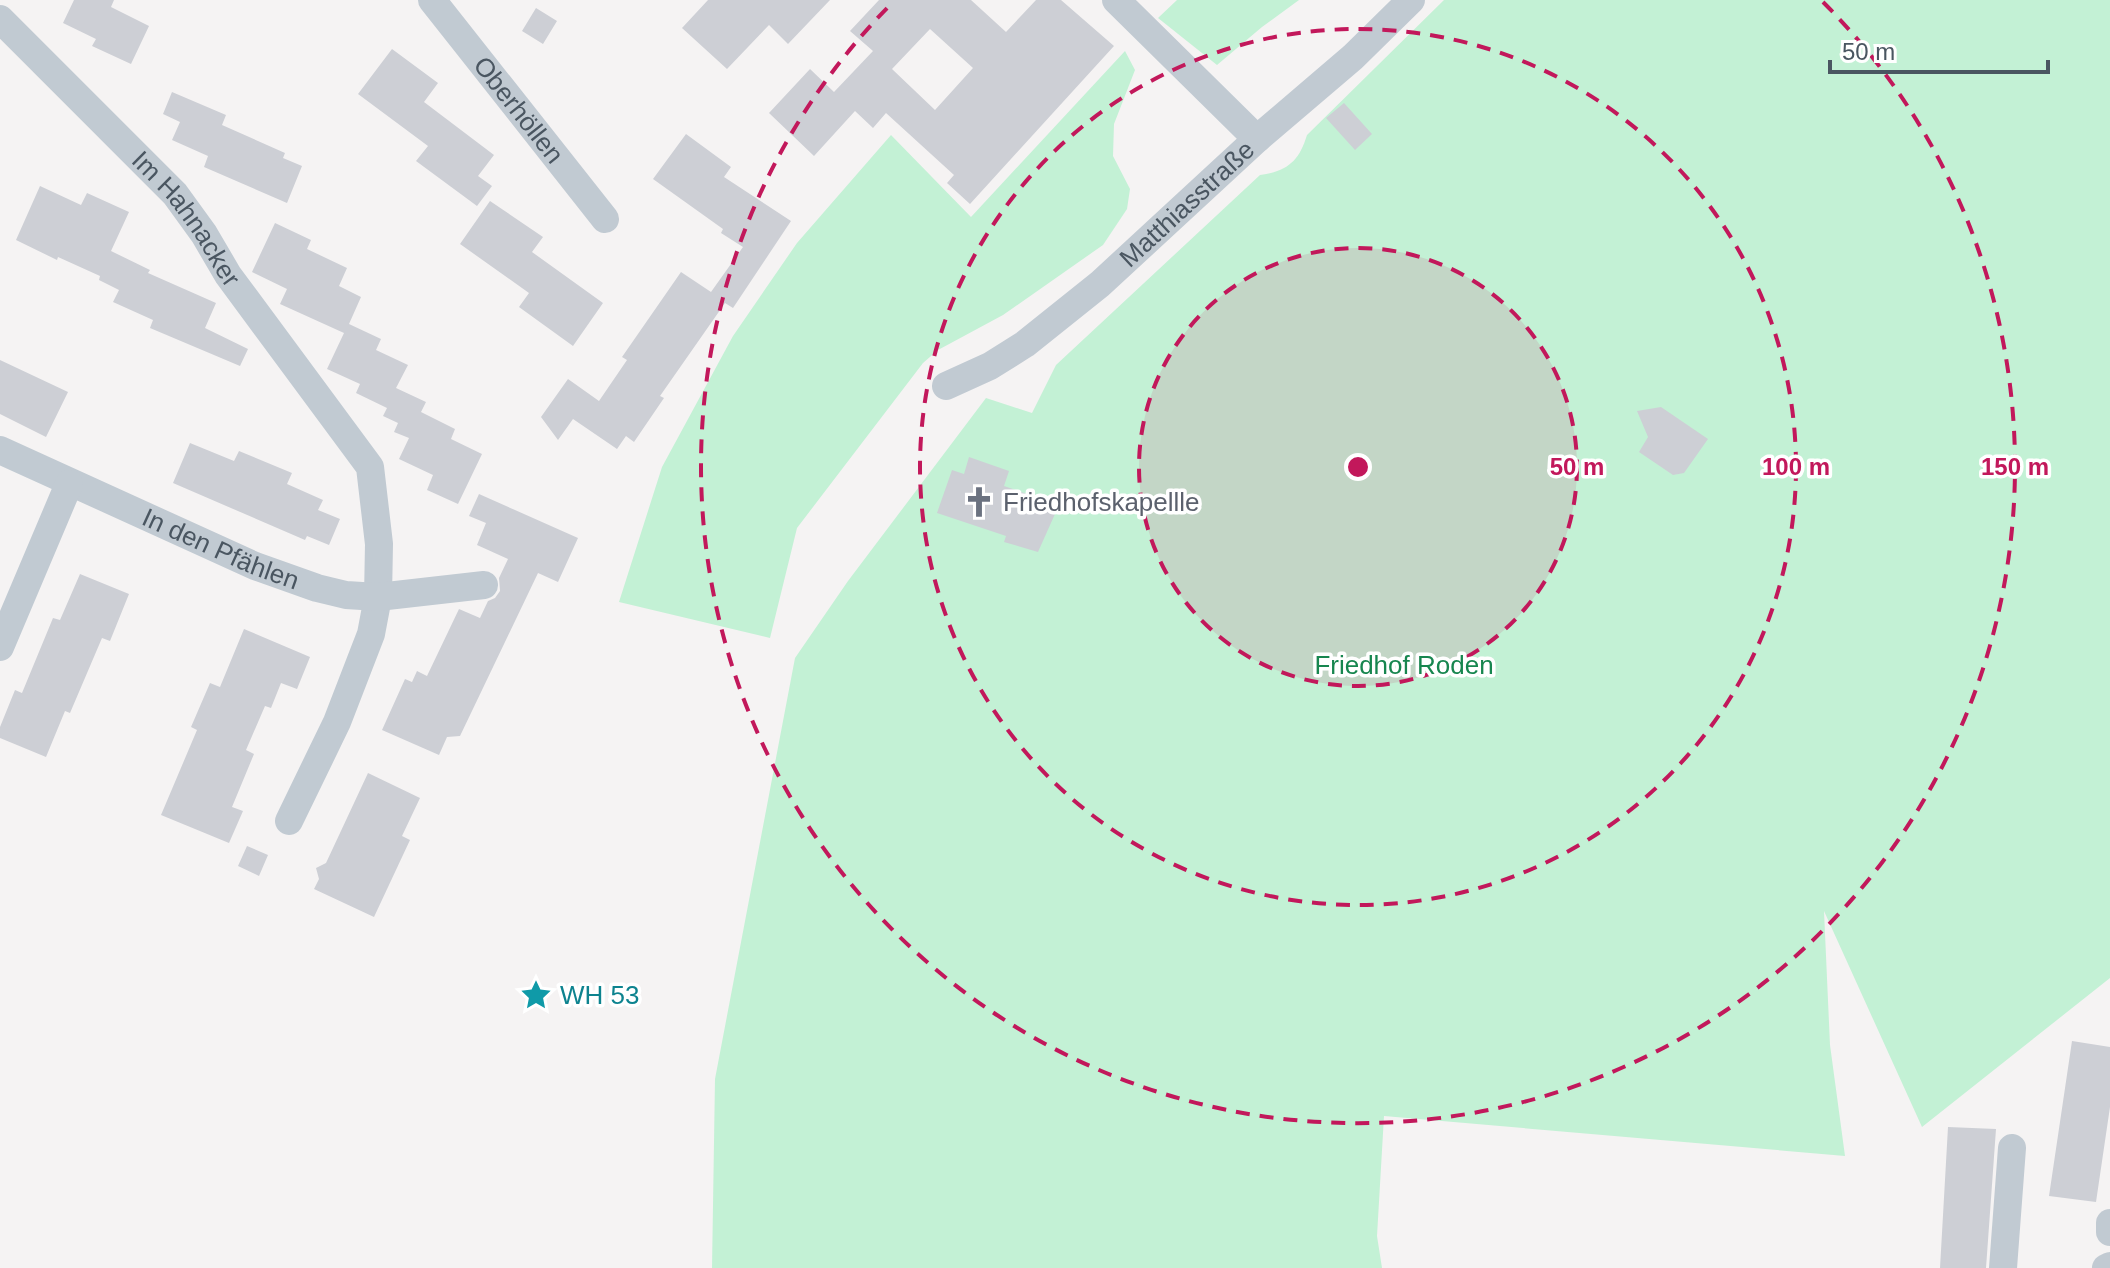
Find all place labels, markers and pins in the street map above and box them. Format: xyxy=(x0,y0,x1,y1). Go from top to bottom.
centre of rings xyxy=(1344,453,1372,481)
church icon: Friedhofskapellle xyxy=(962,485,996,519)
place label: Friedhofskapellle xyxy=(1003,487,1200,517)
place icon: WH 53 xyxy=(519,978,553,1012)
place label: WH 53 xyxy=(560,980,639,1010)

